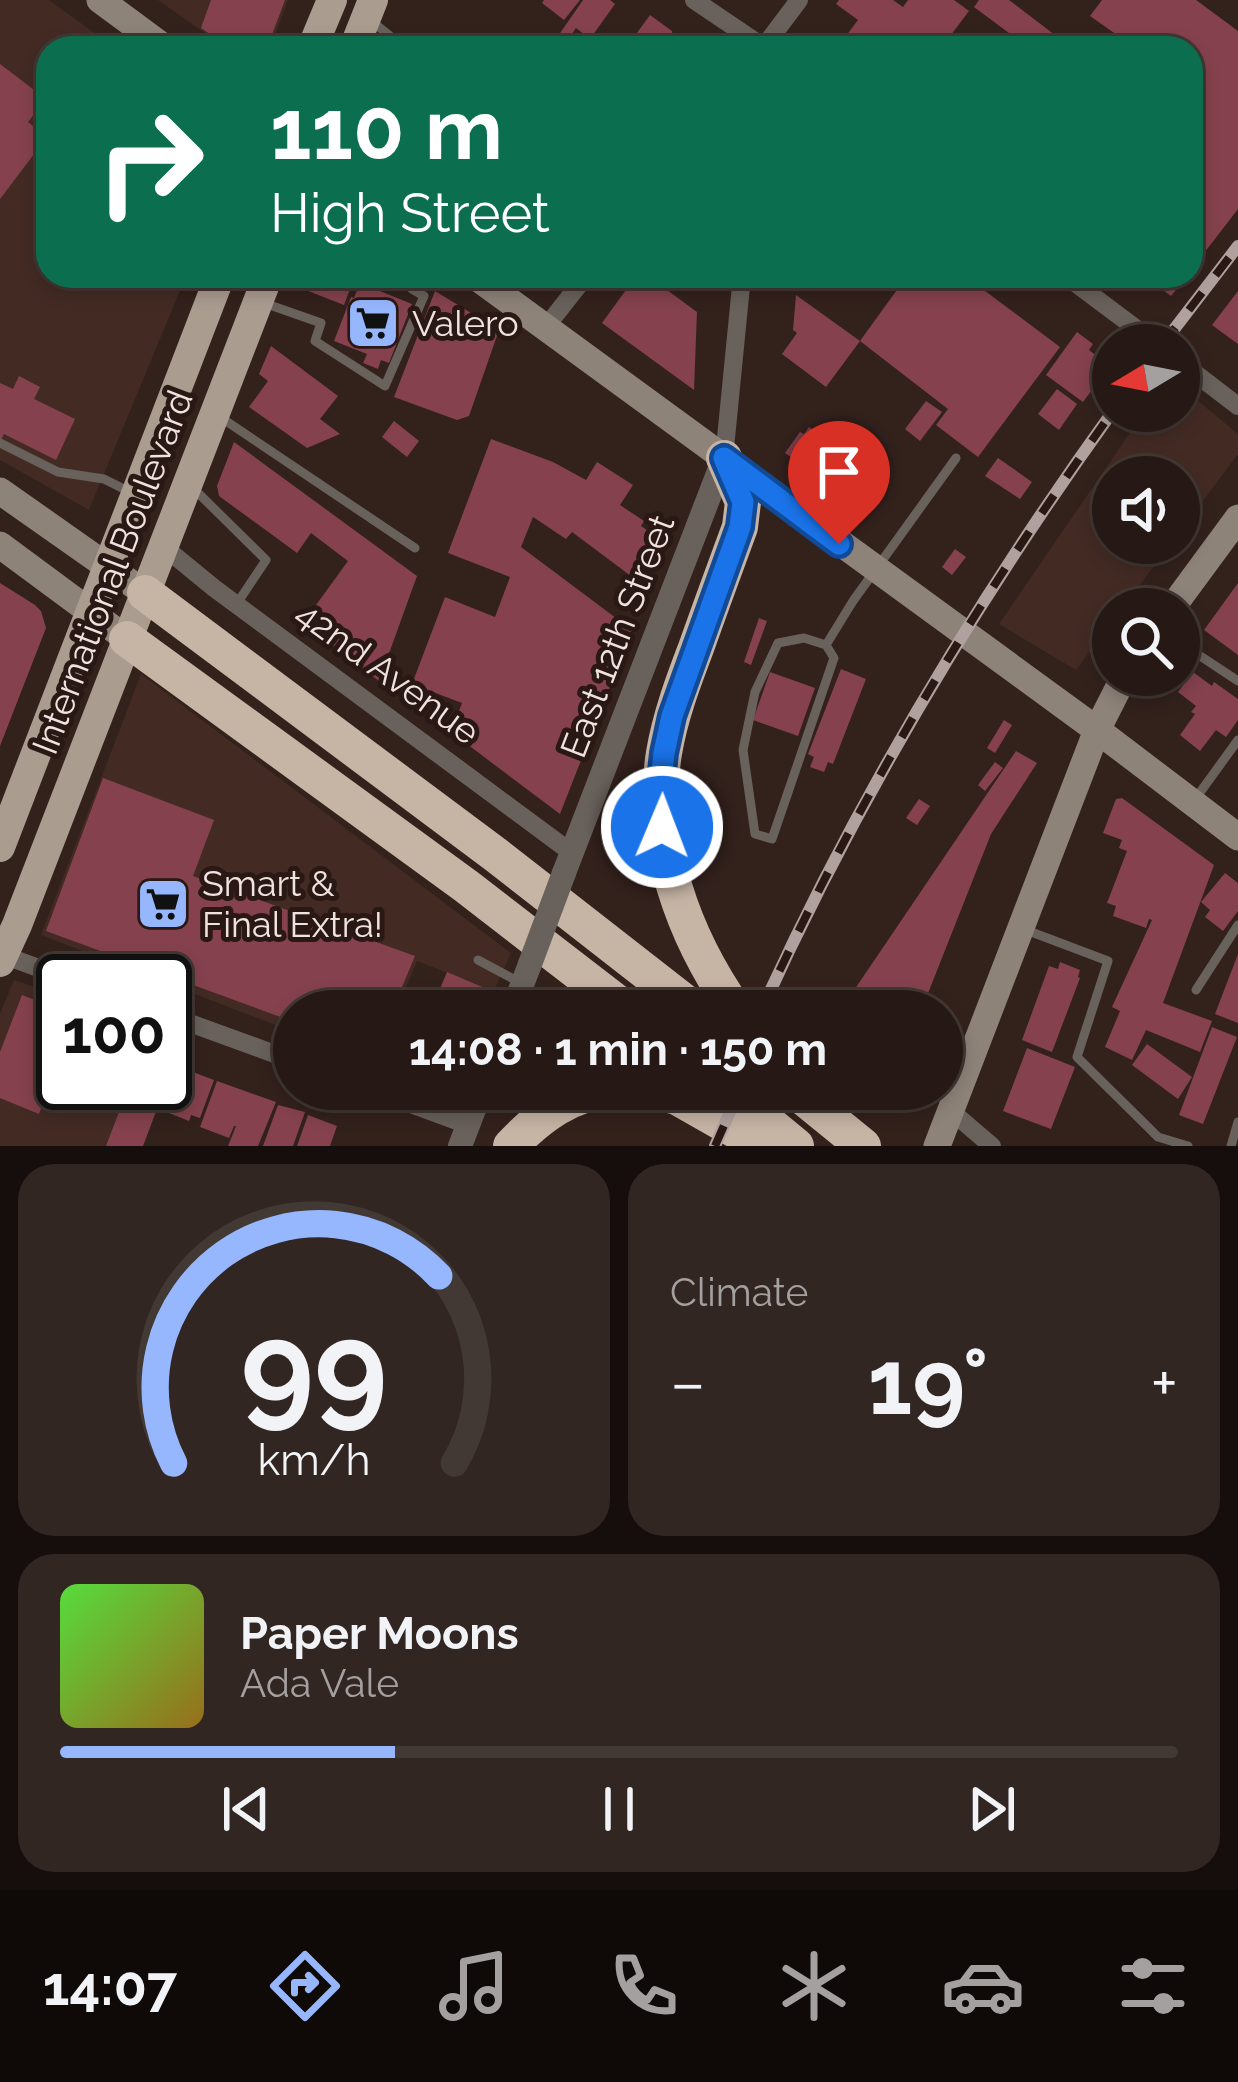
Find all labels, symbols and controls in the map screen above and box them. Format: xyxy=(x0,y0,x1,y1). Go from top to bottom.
text: 110 m xyxy=(270,80,503,179)
icon: right xyxy=(72,84,228,240)
text: High Street xyxy=(270,181,550,245)
supermarket icon: Valero xyxy=(345,295,401,351)
place label: Valero xyxy=(412,302,519,344)
north arrow xyxy=(1092,324,1200,432)
map controls xyxy=(1092,324,1200,696)
street label: International Boulevard xyxy=(23,384,201,760)
pin xyxy=(788,421,890,544)
icon: arrive xyxy=(806,439,872,505)
button: sound xyxy=(1092,456,1200,564)
street label: East 12th Street xyxy=(551,509,683,763)
button: search xyxy=(1092,588,1200,696)
street label: 42nd Avenue xyxy=(288,591,488,753)
position arrow xyxy=(599,764,725,890)
place label: Smart & Final Extra! xyxy=(202,862,383,945)
supermarket icon: Smart & Final Extra! xyxy=(135,876,191,932)
speed limit sign: 100 xyxy=(36,954,192,1110)
text: 14:08 · 1 min · 150 m xyxy=(409,1023,827,1076)
text: Climate xyxy=(670,1269,808,1315)
text: 99 xyxy=(240,1295,388,1441)
text: 19° xyxy=(868,1329,988,1435)
text: − xyxy=(670,1344,706,1421)
text: + xyxy=(1151,1344,1178,1421)
text: km/h xyxy=(257,1435,371,1485)
text: Paper Moons xyxy=(240,1607,519,1660)
text: Ada Vale xyxy=(240,1660,399,1706)
icon: previous xyxy=(213,1776,279,1842)
icon: pause xyxy=(586,1776,652,1842)
icon: next xyxy=(959,1776,1025,1842)
icon: directions xyxy=(263,1944,347,2028)
icon: music xyxy=(432,1944,516,2028)
icon: phone xyxy=(602,1944,686,2028)
icon: climate xyxy=(772,1944,856,2028)
icon: car xyxy=(941,1944,1025,2028)
icon: filters xyxy=(1111,1944,1195,2028)
text: 14:07 xyxy=(43,1954,177,2018)

